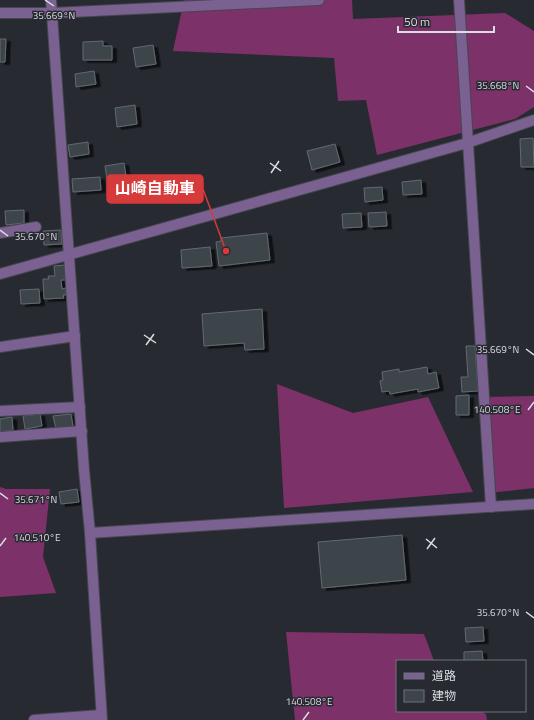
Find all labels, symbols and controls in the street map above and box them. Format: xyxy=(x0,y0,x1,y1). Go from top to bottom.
text: 35.669°N xyxy=(33,8,75,23)
scale bar xyxy=(398,8,494,34)
text: 50 m xyxy=(404,12,430,31)
text: 35.668°N xyxy=(477,78,519,93)
callout: 山崎自動車 xyxy=(107,175,203,203)
text: 山崎自動車 xyxy=(115,176,195,200)
text: 35.670°N xyxy=(15,229,57,244)
text: 35.669°N xyxy=(477,342,519,357)
text: 140.508°E xyxy=(474,402,521,417)
text: 35.671°N xyxy=(15,492,57,507)
text: 140.510°E xyxy=(14,530,61,545)
text: 35.670°N xyxy=(477,605,519,620)
legend xyxy=(396,660,526,712)
text: 道路 xyxy=(432,666,456,685)
text: 建物 xyxy=(432,686,456,705)
text: 140.508°E xyxy=(286,694,333,709)

